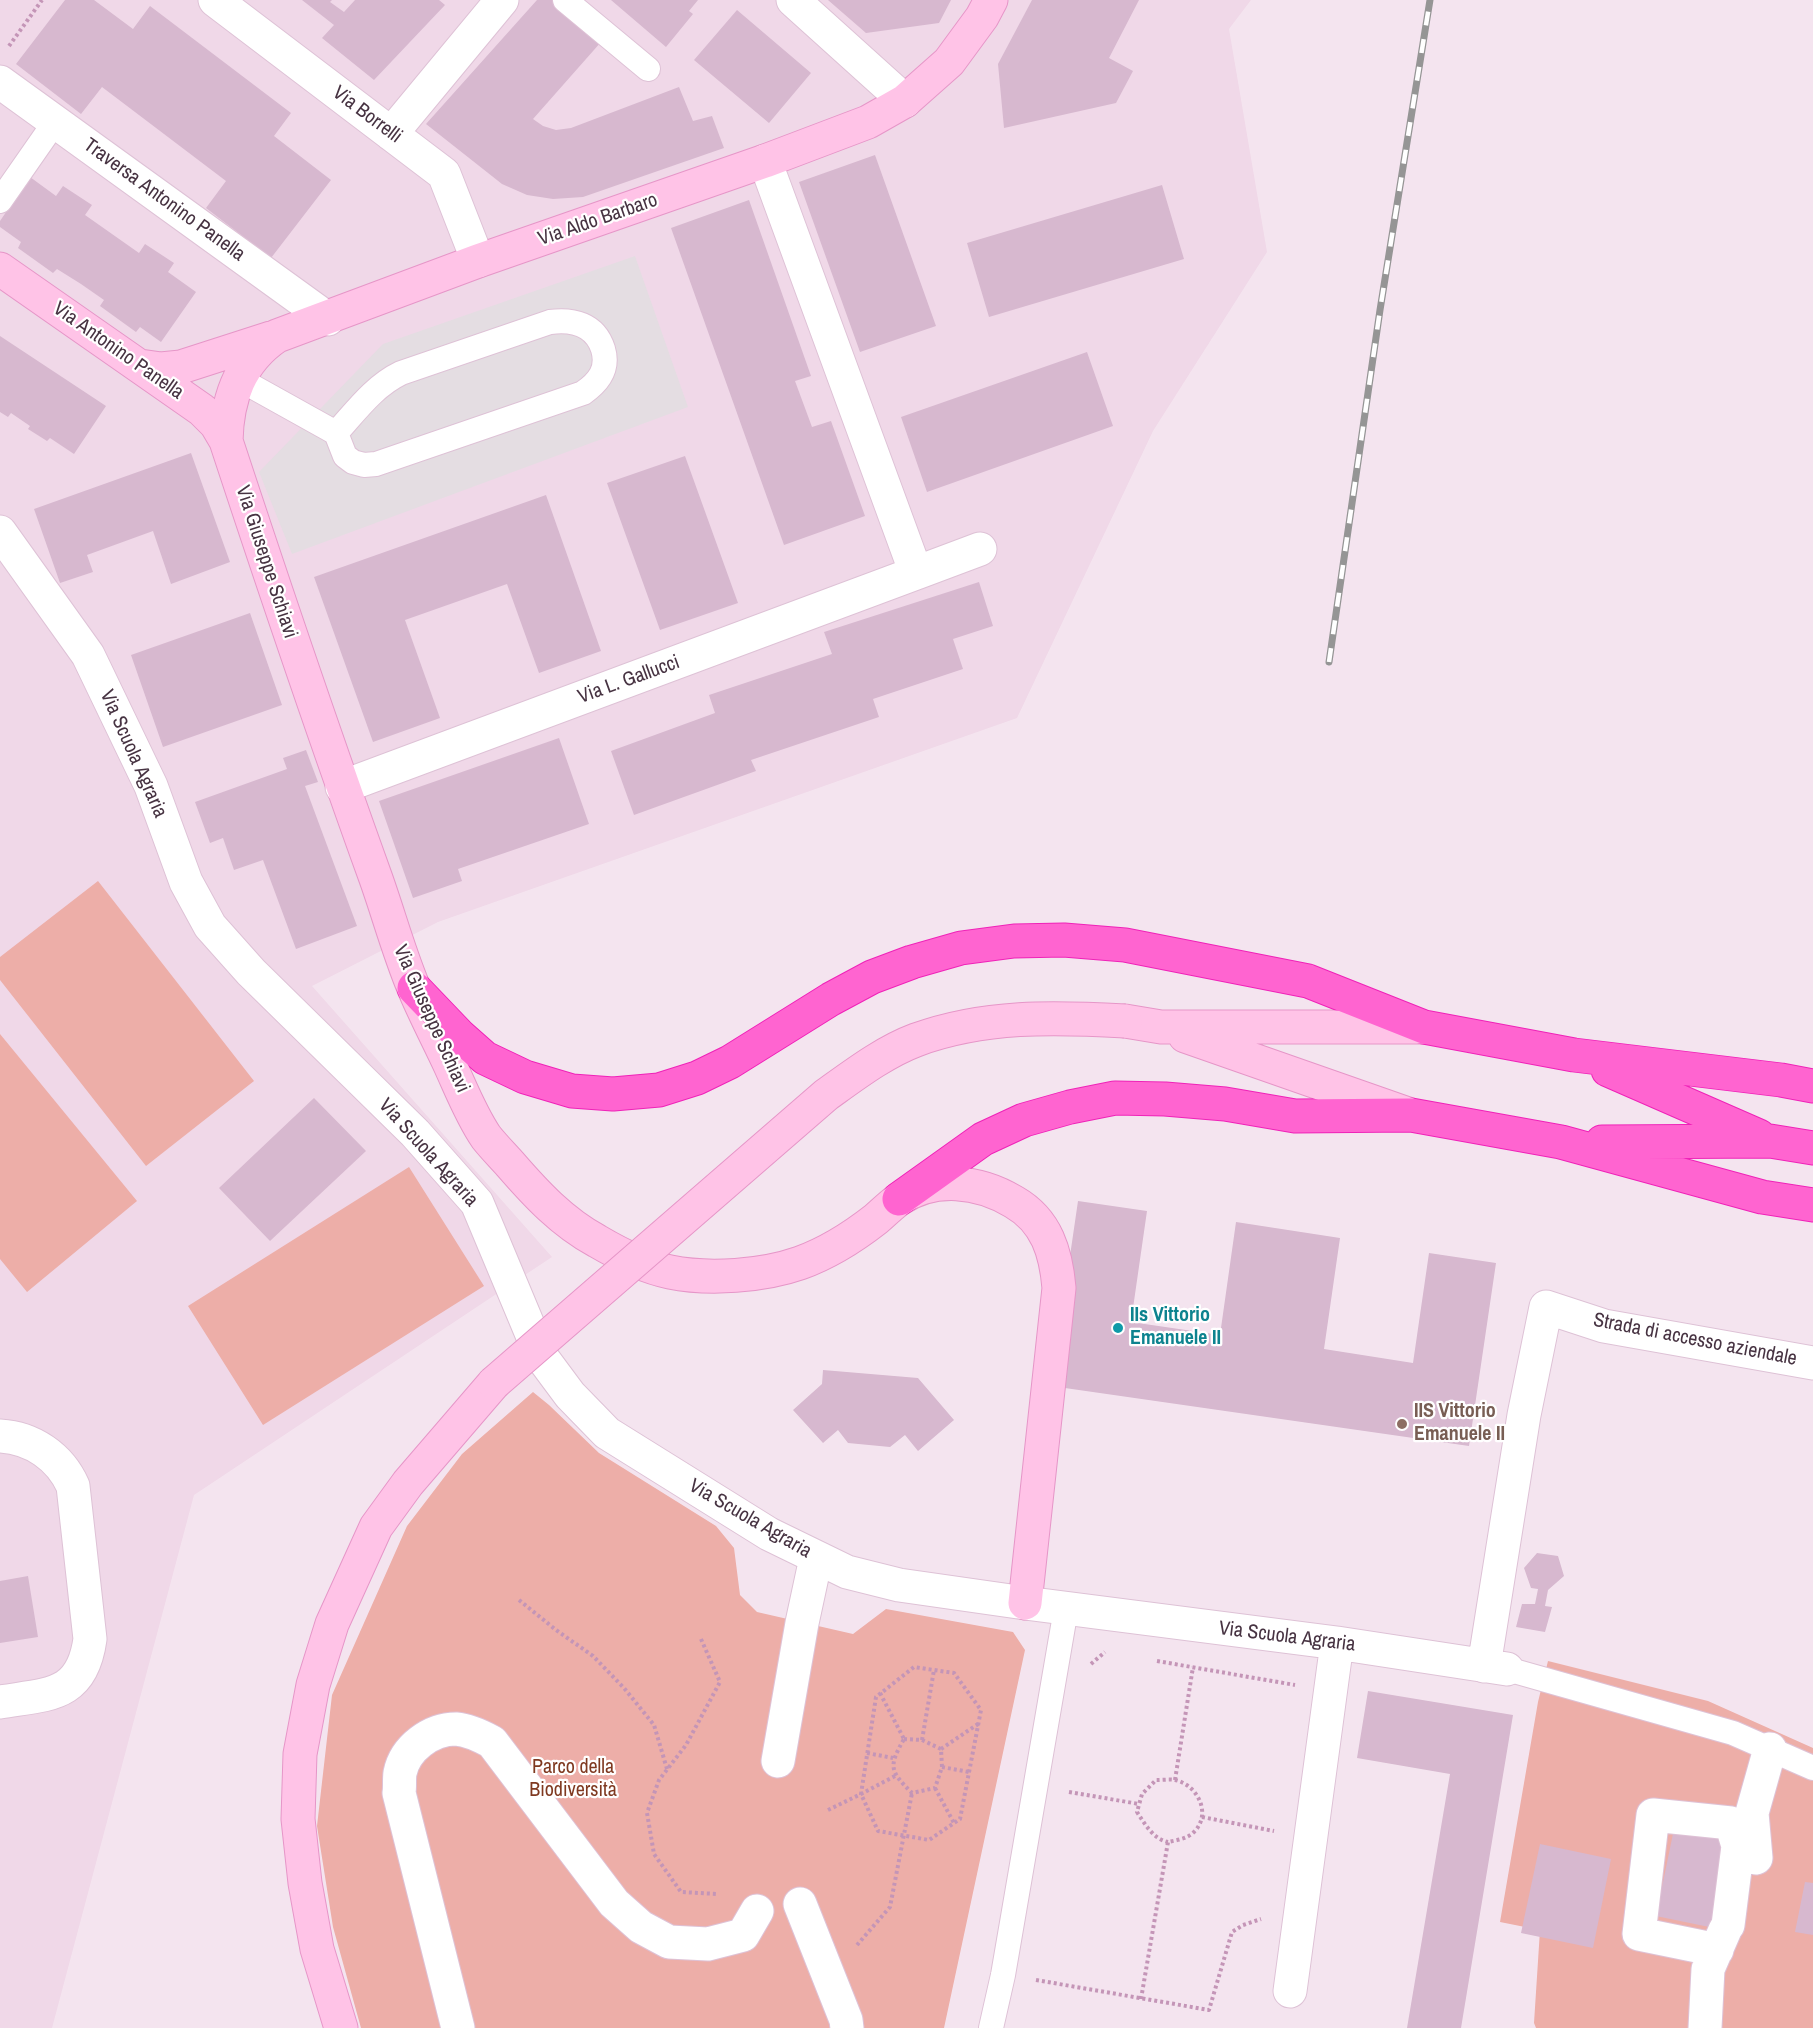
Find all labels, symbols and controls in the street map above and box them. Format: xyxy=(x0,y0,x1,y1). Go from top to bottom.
street label: Via Borrelli xyxy=(327,81,407,149)
street label: Traversa Antonino Panella xyxy=(79,133,249,267)
street label: Via Aldo Barbaro xyxy=(535,188,661,252)
street label: Via Antonino Panella xyxy=(48,297,188,405)
street label: Via Giuseppe Schiavi xyxy=(230,483,302,641)
street label: Via L. Gallucci xyxy=(575,651,683,709)
street label: Via Scuola Agraria xyxy=(94,686,172,822)
street label: Via Giuseppe Schiavi xyxy=(388,941,474,1097)
street label: Via Scuola Agraria xyxy=(373,1094,483,1212)
place label: IIs Vittorio Emanuele II xyxy=(1130,1304,1221,1351)
street label: Strada di accesso aziendale xyxy=(1591,1308,1799,1372)
marker: IIs Vittorio Emanuele II xyxy=(1111,1321,1125,1335)
place label: IIS Vittorio Emanuele II xyxy=(1414,1400,1505,1447)
marker: IIS Vittorio Emanuele II xyxy=(1395,1417,1409,1431)
street label: Via Scuola Agraria xyxy=(685,1474,815,1564)
street label: Via Scuola Agraria xyxy=(1217,1617,1357,1657)
park label: Parco della Biodiversità xyxy=(529,1756,617,1803)

